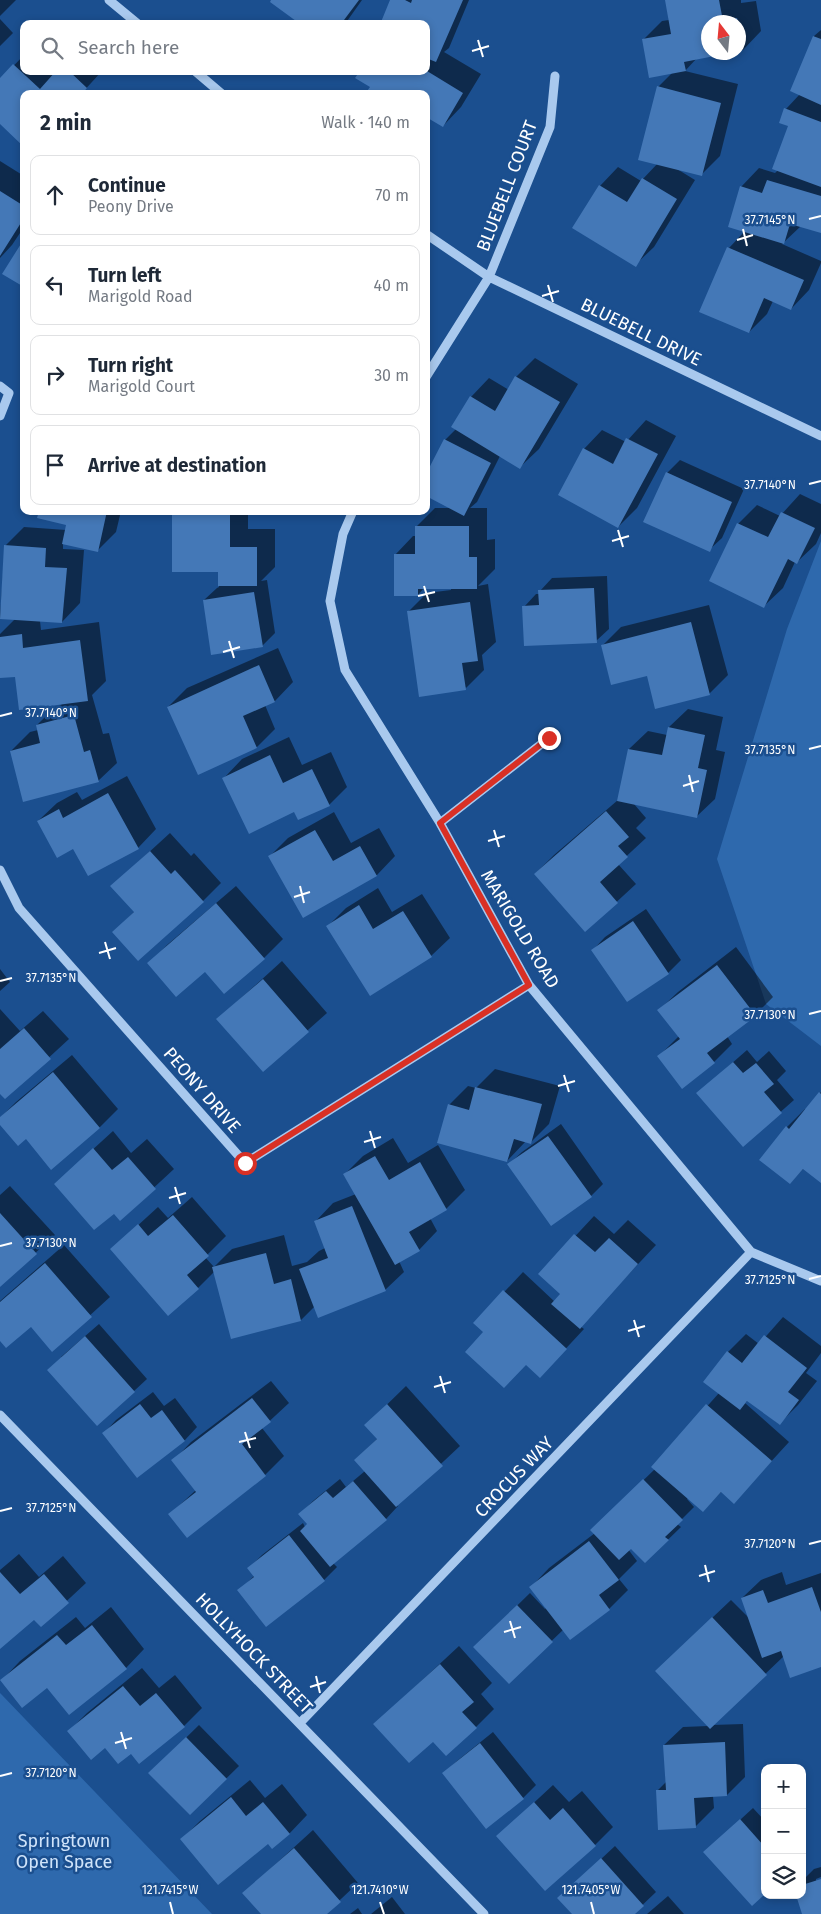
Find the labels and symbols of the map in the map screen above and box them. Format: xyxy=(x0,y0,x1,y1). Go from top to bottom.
north arrow xyxy=(701,15,746,60)
street label: BLUEBELL COURT xyxy=(472,117,542,254)
text: 37.7145°N xyxy=(744,213,796,227)
street label: BLUEBELL DRIVE xyxy=(577,293,705,371)
text: 37.7140°N xyxy=(744,478,796,492)
text: 37.7140°N xyxy=(25,706,77,720)
route end xyxy=(538,727,561,750)
text: 37.7135°N xyxy=(745,743,795,757)
street label: MARIGOLD ROAD xyxy=(476,866,564,992)
text: 37.7135°N xyxy=(26,971,76,985)
text: 37.7130°N xyxy=(744,1008,796,1022)
street label: PEONY DRIVE xyxy=(159,1043,245,1137)
route start xyxy=(234,1152,257,1175)
text: 37.7130°N xyxy=(25,1236,77,1250)
text: 37.7125°N xyxy=(745,1273,795,1287)
street label: CROCUS WAY xyxy=(470,1432,558,1522)
text: 37.7125°N xyxy=(26,1501,76,1515)
text: 37.7120°N xyxy=(744,1537,796,1551)
street label: HOLLYHOCK STREET xyxy=(191,1588,318,1718)
text: 37.7120°N xyxy=(25,1766,77,1780)
park label: Springtown Open Space xyxy=(16,1830,112,1873)
text: 121.7415°W xyxy=(142,1883,198,1897)
text: 121.7410°W xyxy=(351,1883,409,1897)
text: 121.7405°W xyxy=(562,1883,621,1897)

